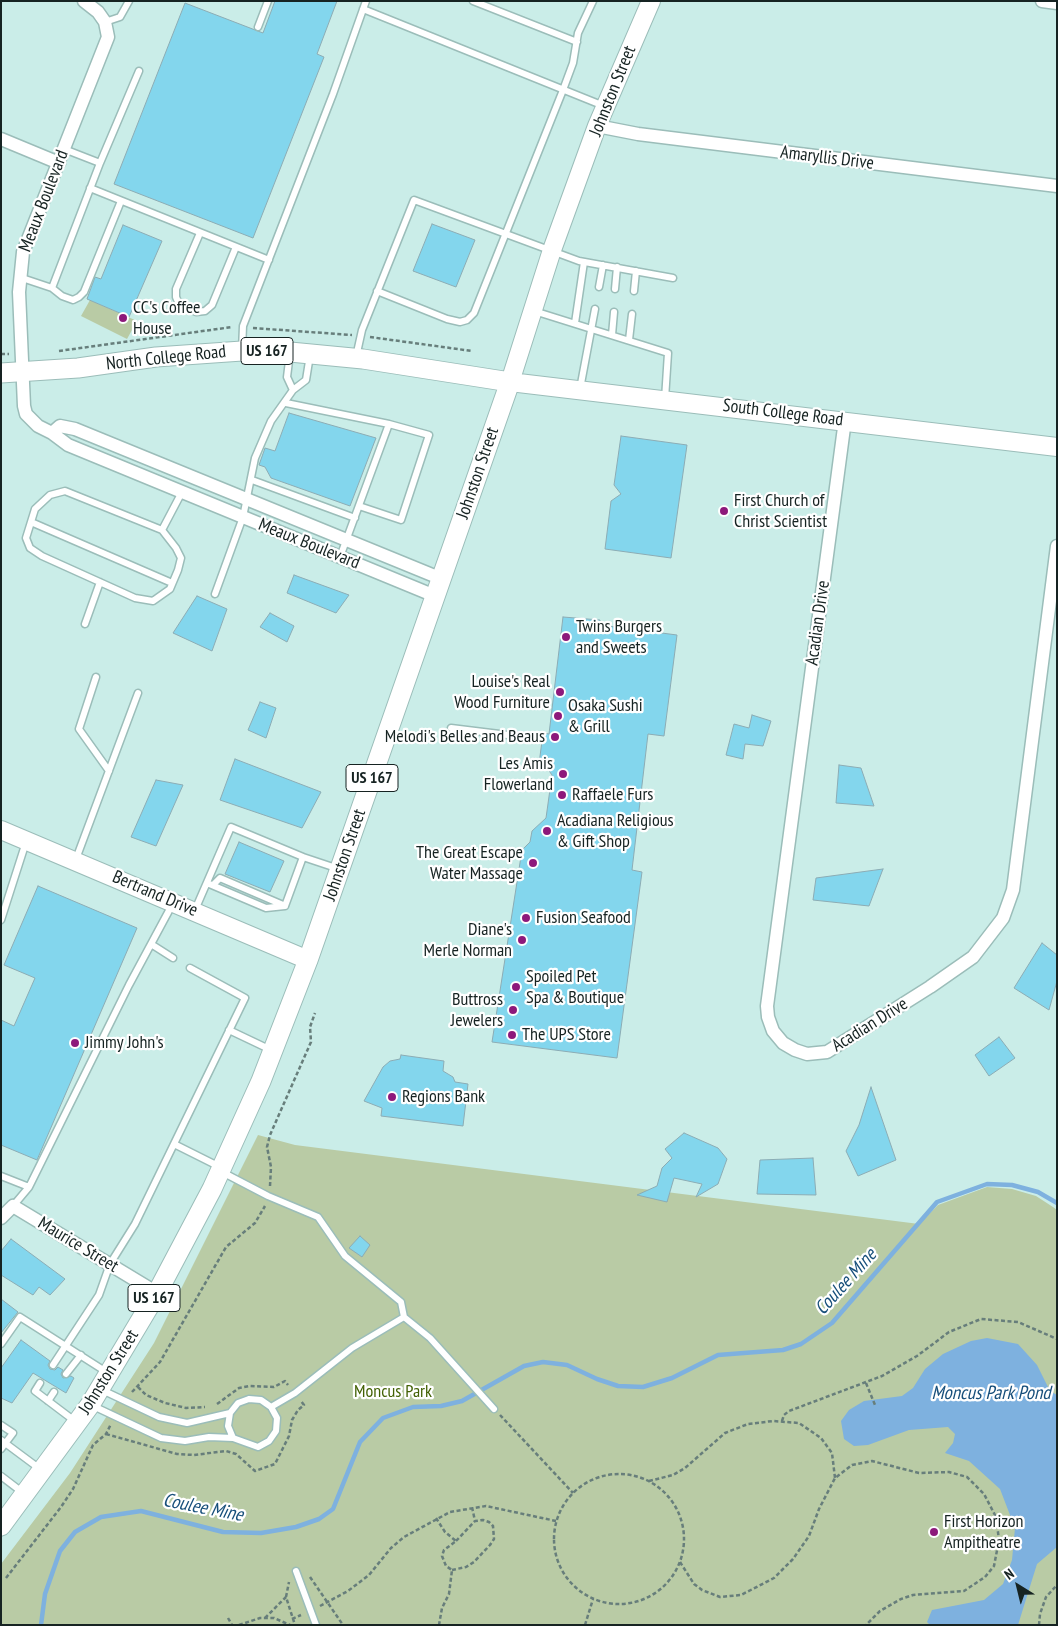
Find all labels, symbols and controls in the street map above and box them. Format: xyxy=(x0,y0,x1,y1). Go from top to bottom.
street label: Johnston Street xyxy=(585,43,641,139)
street label: Amaryllis Drive xyxy=(779,142,875,174)
street label: Meaux Boulevard xyxy=(15,147,73,255)
place label: CC's Coffee House xyxy=(133,297,200,340)
marker: CC's Coffee House xyxy=(117,312,129,324)
road number: US 167 xyxy=(241,338,293,364)
street label: North College Road xyxy=(105,341,227,375)
street label: South College Road xyxy=(722,395,844,431)
street label: Johnston Street xyxy=(452,424,504,522)
place label: First Church of Christ Scientist xyxy=(734,490,827,532)
marker: First Church of Christ Scientist xyxy=(718,505,730,517)
street label: Meaux Boulevard xyxy=(255,514,363,574)
street label: Acadian Drive xyxy=(801,579,835,667)
place label: Twins Burgers and Sweets xyxy=(576,616,662,659)
marker: Twins Burgers and Sweets xyxy=(560,631,572,643)
place label: Louise's Real Wood Furniture xyxy=(454,671,550,714)
marker: Louise's Real Wood Furniture xyxy=(554,686,566,698)
place label: Osaka Sushi & Grill xyxy=(568,695,643,738)
marker: Osaka Sushi & Grill xyxy=(552,710,564,722)
place label: Melodi's Belles and Beaus xyxy=(385,726,545,748)
marker: Melodi's Belles and Beaus xyxy=(549,731,561,743)
place label: Les Amis Flowerland xyxy=(484,753,553,796)
road number: US 167 xyxy=(346,764,398,791)
marker: Les Amis Flowerland xyxy=(557,768,569,780)
place label: Raffaele Furs xyxy=(572,784,653,806)
marker: Raffaele Furs xyxy=(556,789,568,801)
street label: Johnston Street xyxy=(319,806,371,904)
place label: Acadiana Religious & Gift Shop xyxy=(557,810,674,852)
marker: Acadiana Religious & Gift Shop xyxy=(541,825,553,837)
place label: The Great Escape Water Massage xyxy=(416,842,523,884)
marker: The Great Escape Water Massage xyxy=(527,857,539,869)
street label: Bertrand Drive xyxy=(109,866,201,922)
place label: Fusion Seafood xyxy=(536,907,631,929)
marker: Fusion Seafood xyxy=(520,912,532,924)
place label: Diane's Merle Norman xyxy=(424,919,512,962)
marker: Diane's Merle Norman xyxy=(516,934,528,946)
place label: Spoiled Pet Spa & Boutique xyxy=(526,966,624,1009)
marker: Spoiled Pet Spa & Boutique xyxy=(510,981,522,993)
place label: Buttross Jewelers xyxy=(451,989,503,1032)
street label: Acadian Drive xyxy=(828,993,912,1057)
marker: Buttross Jewelers xyxy=(507,1004,519,1016)
place label: The UPS Store xyxy=(522,1024,611,1046)
marker: The UPS Store xyxy=(506,1029,518,1041)
place label: Jimmy John's xyxy=(85,1032,164,1054)
marker: Jimmy John's xyxy=(69,1037,81,1049)
place label: Regions Bank xyxy=(402,1086,485,1108)
marker: Regions Bank xyxy=(386,1091,398,1103)
street label: Maurice Street xyxy=(34,1213,122,1277)
water label: Coulee Mine xyxy=(810,1244,882,1320)
road number: US 167 xyxy=(128,1285,180,1312)
street label: Johnston Street xyxy=(75,1326,143,1418)
park label: Moncus Park xyxy=(354,1381,432,1403)
water label: Moncus Park Pond xyxy=(931,1383,1051,1405)
water label: Coulee Mine xyxy=(161,1489,245,1527)
place label: First Horizon Ampitheatre xyxy=(944,1511,1023,1554)
marker: First Horizon Ampitheatre xyxy=(928,1526,940,1538)
north arrow xyxy=(993,1561,1043,1611)
text: N xyxy=(1001,1564,1018,1583)

